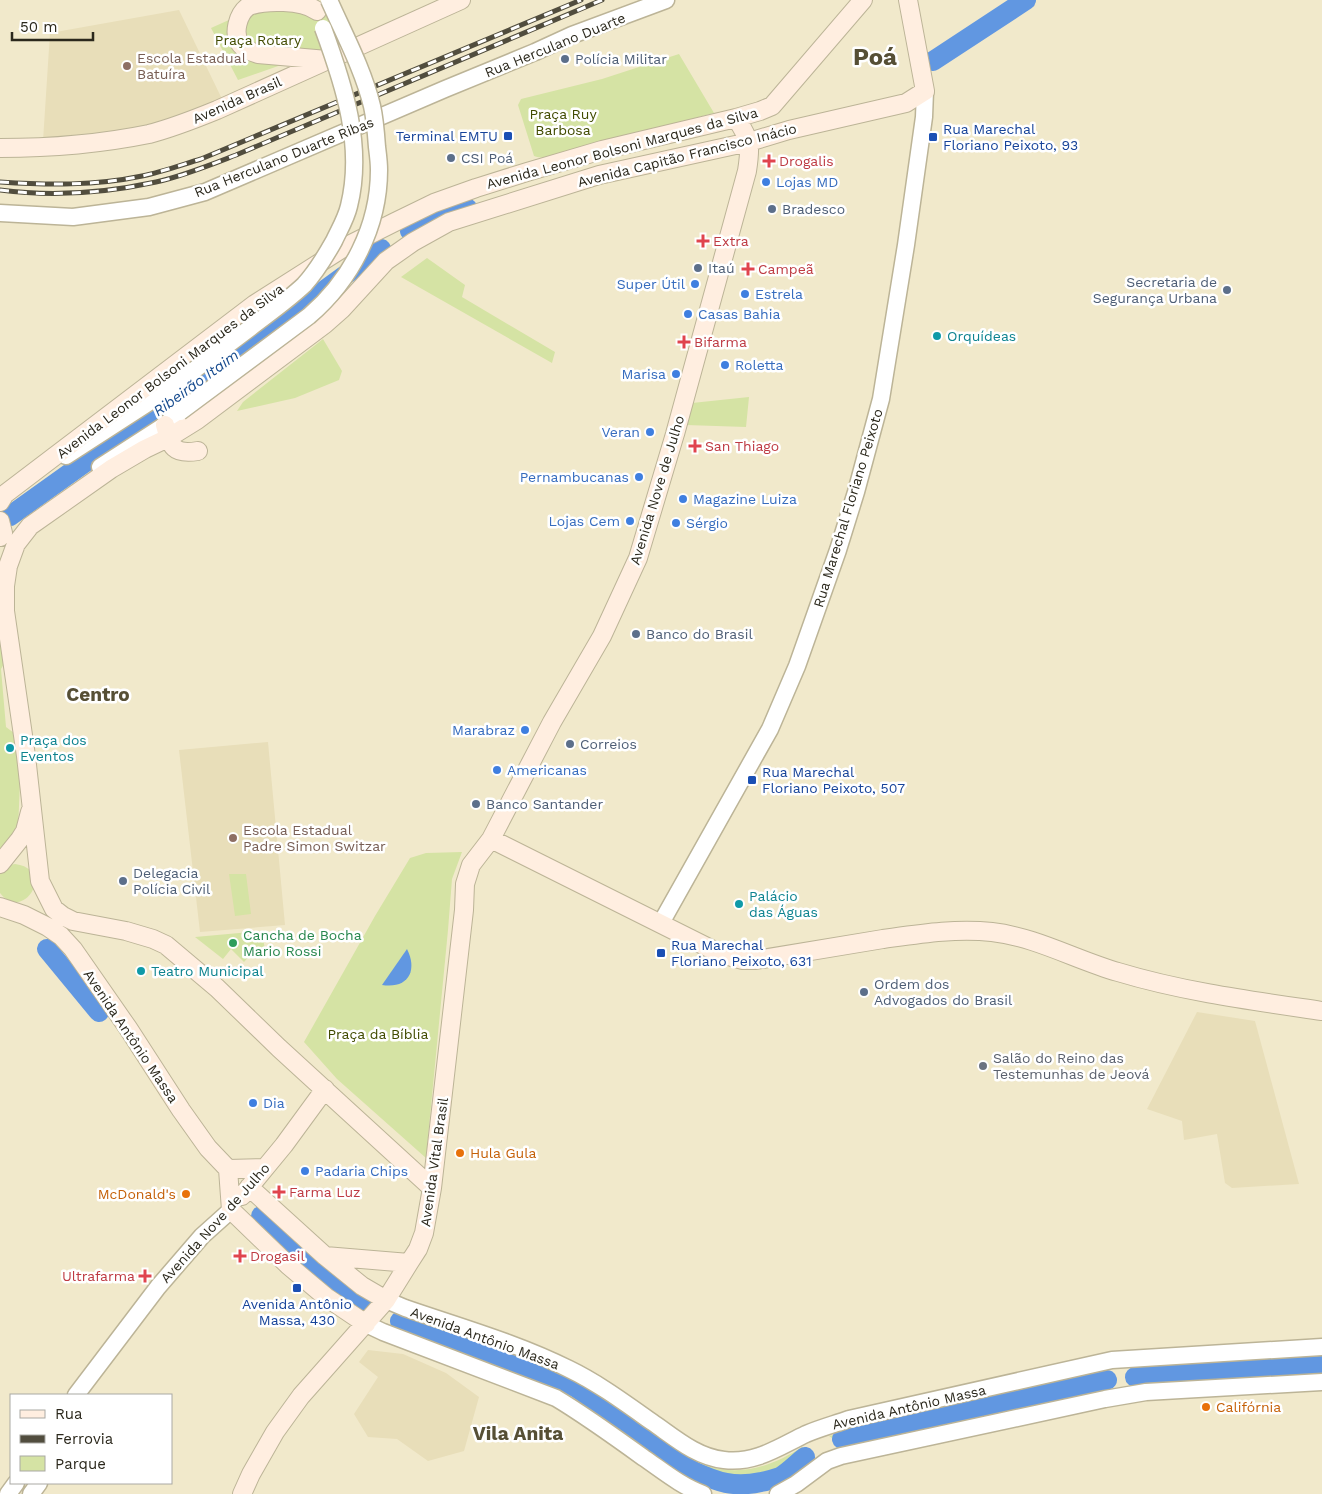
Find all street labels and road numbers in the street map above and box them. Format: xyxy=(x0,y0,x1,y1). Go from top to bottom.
street label: Rua Herculano Duarte xyxy=(482,9,628,81)
street label: Avenida Brasil xyxy=(190,73,285,127)
street label: Avenida Leonor Bolsoni Marques da Silva xyxy=(485,104,759,192)
street label: Rua Herculano Duarte Ribas xyxy=(192,114,376,200)
street label: Avenida Capitão Francisco Inácio xyxy=(576,120,798,190)
street label: Avenida Leonor Bolsoni Marques da Silva xyxy=(53,280,287,462)
street label: Rua Marechal Floriano Peixoto xyxy=(810,407,886,609)
street label: Avenida Nove de Julho xyxy=(627,413,687,567)
street label: Avenida Antônio Massa xyxy=(80,966,182,1106)
street label: Avenida Vital Brasil xyxy=(417,1096,451,1228)
street label: Avenida Nove de Julho xyxy=(157,1160,273,1286)
street label: Avenida Antônio Massa xyxy=(408,1304,562,1372)
street label: Avenida Antônio Massa xyxy=(831,1382,987,1432)

